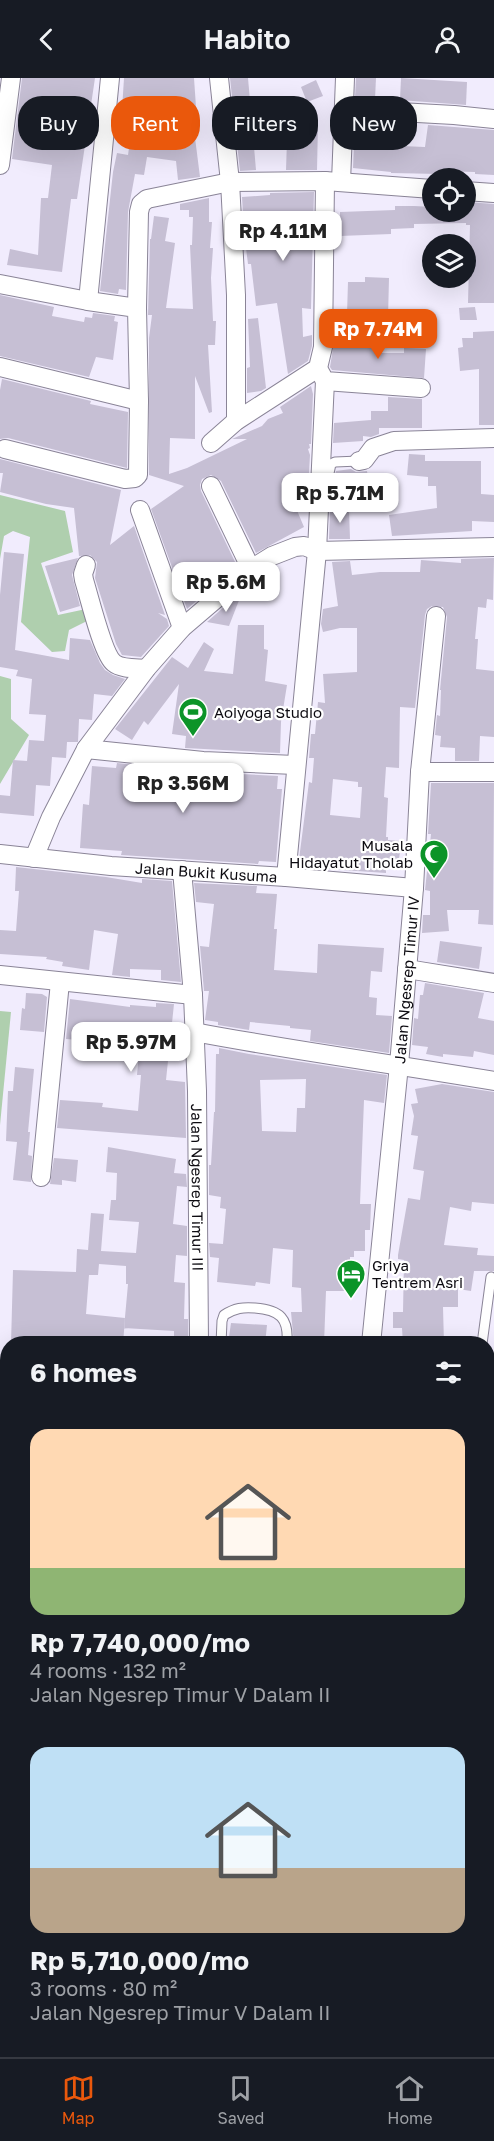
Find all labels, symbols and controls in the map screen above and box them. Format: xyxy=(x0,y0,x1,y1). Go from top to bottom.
icon: back xyxy=(30,23,63,56)
text: Habito xyxy=(204,23,290,55)
icon: person xyxy=(431,23,464,56)
chip: Buy xyxy=(18,96,99,150)
chip: Rent xyxy=(111,96,200,150)
chip: Filters xyxy=(212,96,318,150)
chip: New xyxy=(330,96,417,150)
map controls xyxy=(422,168,476,288)
button: locate xyxy=(422,168,476,222)
pin: Rp 4.11M xyxy=(221,211,345,262)
text: Rp 4.11M xyxy=(239,218,327,242)
button: layers xyxy=(422,234,476,288)
pin: Rp 7.74M xyxy=(316,309,440,360)
text: Rp 7.74M xyxy=(333,316,423,340)
pin: Rp 5.71M xyxy=(278,473,402,524)
text: Rp 5.71M xyxy=(296,480,384,504)
pin: Rp 5.6M xyxy=(171,562,281,613)
text: Rp 5.6M xyxy=(186,569,266,593)
sports icon: Aoiyoga Studio xyxy=(177,696,209,738)
place label: Aoiyoga Studio xyxy=(214,703,322,721)
pin: Rp 3.56M xyxy=(121,763,245,814)
text: Rp 3.56M xyxy=(137,770,229,794)
place label: Musala Hidayatut Tholab xyxy=(289,836,413,871)
mosque icon: Musala Hidayatut Tholab xyxy=(418,838,450,880)
street label: Jalan Bukit Kusuma xyxy=(134,859,278,885)
street label: Jalan Ngesrep Timur IV xyxy=(390,895,422,1064)
pin: Rp 5.97M xyxy=(69,1022,193,1073)
text: Rp 5.97M xyxy=(85,1029,177,1053)
street label: Jalan Ngesrep Timur III xyxy=(188,1104,207,1271)
place label: Griya Tentrem Asri xyxy=(372,1256,463,1291)
hotel icon: Griya Tentrem Asri xyxy=(335,1258,367,1300)
icon: filters xyxy=(432,1356,465,1389)
text: 6 homes xyxy=(30,1357,137,1388)
icon: home xyxy=(194,1468,302,1576)
text: Rp 7,740,000/mo xyxy=(30,1627,250,1658)
text: 4 rooms · 132 m² xyxy=(30,1658,186,1682)
text: Jalan Ngesrep Timur V Dalam II xyxy=(30,1682,331,1706)
icon: home xyxy=(194,1786,302,1894)
text: Rp 5,710,000/mo xyxy=(30,1945,249,1976)
text: 3 rooms · 80 m² xyxy=(30,1976,177,2000)
text: Jalan Ngesrep Timur V Dalam II xyxy=(30,2000,331,2024)
tab: Map xyxy=(62,2072,95,2128)
tab: Saved xyxy=(218,2072,264,2128)
tab: Home xyxy=(387,2072,432,2128)

